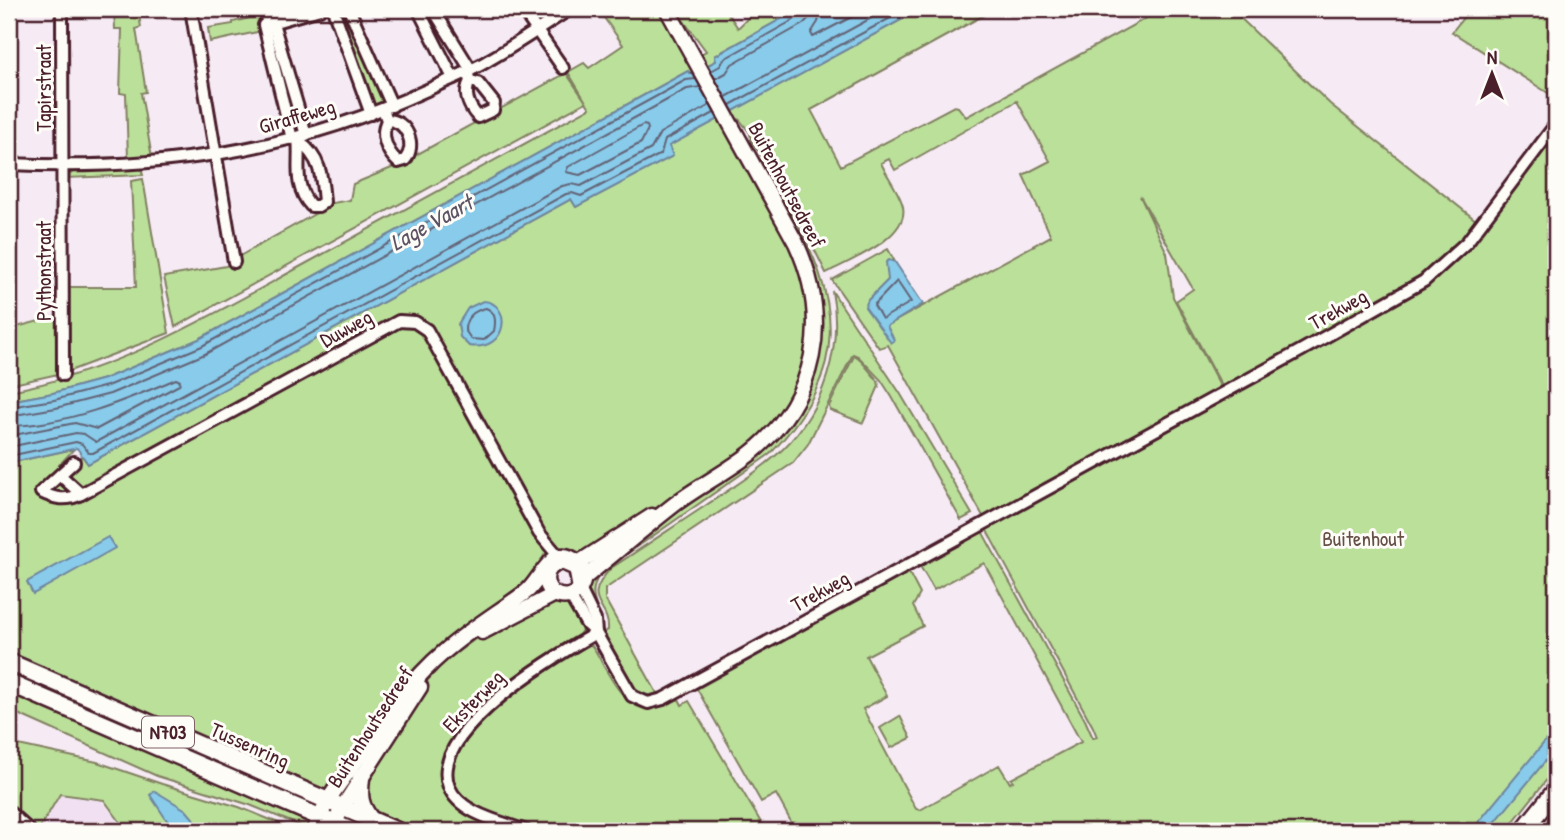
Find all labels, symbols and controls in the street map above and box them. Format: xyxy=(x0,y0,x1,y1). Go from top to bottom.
north arrow xyxy=(1456,38,1526,108)
street label: Tapirstraat xyxy=(29,44,58,131)
text: N xyxy=(1487,44,1497,70)
street label: Giraffeweg xyxy=(256,91,338,141)
street label: Buitenhoutsedreef xyxy=(742,117,833,253)
water label: Lage Vaart xyxy=(384,185,481,258)
street label: Pythonstraat xyxy=(29,220,58,321)
street label: Trekweg xyxy=(1304,281,1372,337)
street label: Duwweg xyxy=(315,302,377,354)
park label: Buitenhout xyxy=(1322,524,1405,553)
street label: Trekweg xyxy=(786,563,854,619)
street label: Buitenhoutsedreef xyxy=(320,661,420,793)
street label: Eksterweg xyxy=(436,663,510,739)
street label: Tussenring xyxy=(206,715,294,775)
road number: N703 xyxy=(142,716,194,748)

